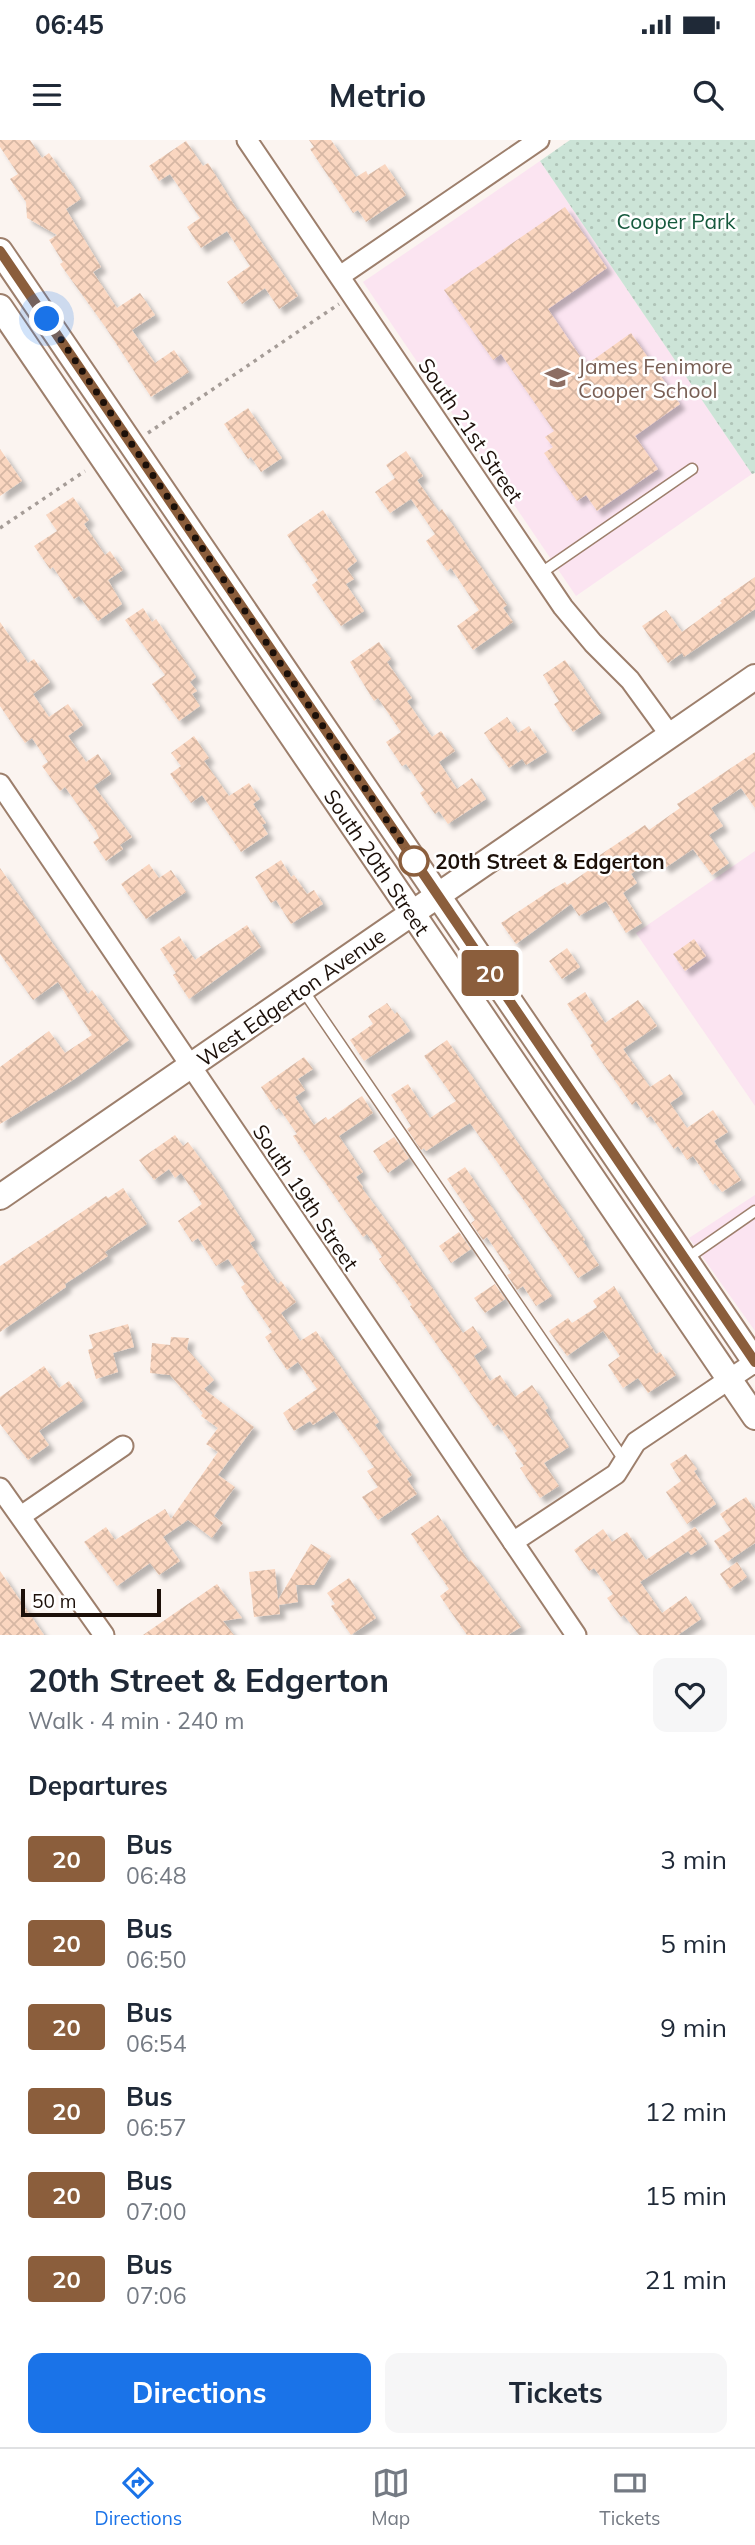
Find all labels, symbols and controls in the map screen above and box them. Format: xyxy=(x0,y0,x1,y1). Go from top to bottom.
text: 06:45 xyxy=(35,8,104,41)
text: Metrio xyxy=(329,75,426,115)
icon: menu xyxy=(28,76,66,114)
icon: search xyxy=(689,76,727,114)
park label: Cooper Park xyxy=(617,208,736,234)
your location xyxy=(29,301,64,336)
street label: South 21st Street xyxy=(413,353,529,507)
place label: James Fenimore Cooper School xyxy=(578,353,733,403)
school or university icon: James Fenimore Cooper School xyxy=(544,364,572,392)
street label: South 20th Street xyxy=(318,784,436,940)
marker: 20th Street & Edgerton xyxy=(399,846,429,876)
place label: 20th Street & Edgerton xyxy=(435,848,665,874)
street label: West Edgerton Avenue xyxy=(192,922,390,1072)
line badge: 20 xyxy=(458,950,522,996)
text: 20 xyxy=(476,958,504,988)
street label: South 19th Street xyxy=(247,1119,365,1275)
scale bar xyxy=(21,1586,161,1618)
text: 50 m xyxy=(32,1589,76,1613)
button: heart xyxy=(653,1658,727,1732)
text: 20th Street & Edgerton xyxy=(28,1659,389,1700)
text: Walk · 4 min · 240 m xyxy=(28,1706,245,1735)
text: Departures xyxy=(28,1769,168,1802)
text: Bus xyxy=(126,1828,172,1861)
text: 3 min xyxy=(660,1843,727,1876)
text: 20 xyxy=(52,1844,81,1874)
text: 06:48 xyxy=(126,1861,186,1890)
text: Bus xyxy=(126,1912,172,1945)
text: 5 min xyxy=(660,1927,727,1960)
text: 20 xyxy=(52,1928,81,1958)
text: 06:50 xyxy=(126,1945,186,1974)
text: Bus xyxy=(126,1996,172,2029)
text: 9 min xyxy=(660,2011,727,2044)
text: 20 xyxy=(52,2012,81,2042)
text: 06:54 xyxy=(126,2029,186,2058)
text: Bus xyxy=(126,2080,172,2113)
text: 12 min xyxy=(645,2095,727,2128)
text: 20 xyxy=(52,2096,81,2126)
text: 06:57 xyxy=(126,2113,186,2142)
text: Bus xyxy=(126,2164,172,2197)
text: 15 min xyxy=(645,2179,727,2212)
text: 20 xyxy=(52,2180,81,2210)
text: 07:00 xyxy=(126,2197,186,2226)
text: Bus xyxy=(126,2248,172,2281)
text: 21 min xyxy=(645,2263,727,2296)
text: 20 xyxy=(52,2264,81,2294)
text: 07:06 xyxy=(126,2281,186,2310)
button: Directions xyxy=(28,2353,371,2433)
button: Tickets xyxy=(385,2353,727,2433)
tab: Directions xyxy=(94,2464,182,2530)
tab: Map xyxy=(371,2464,410,2530)
tab: Tickets xyxy=(599,2464,661,2530)

